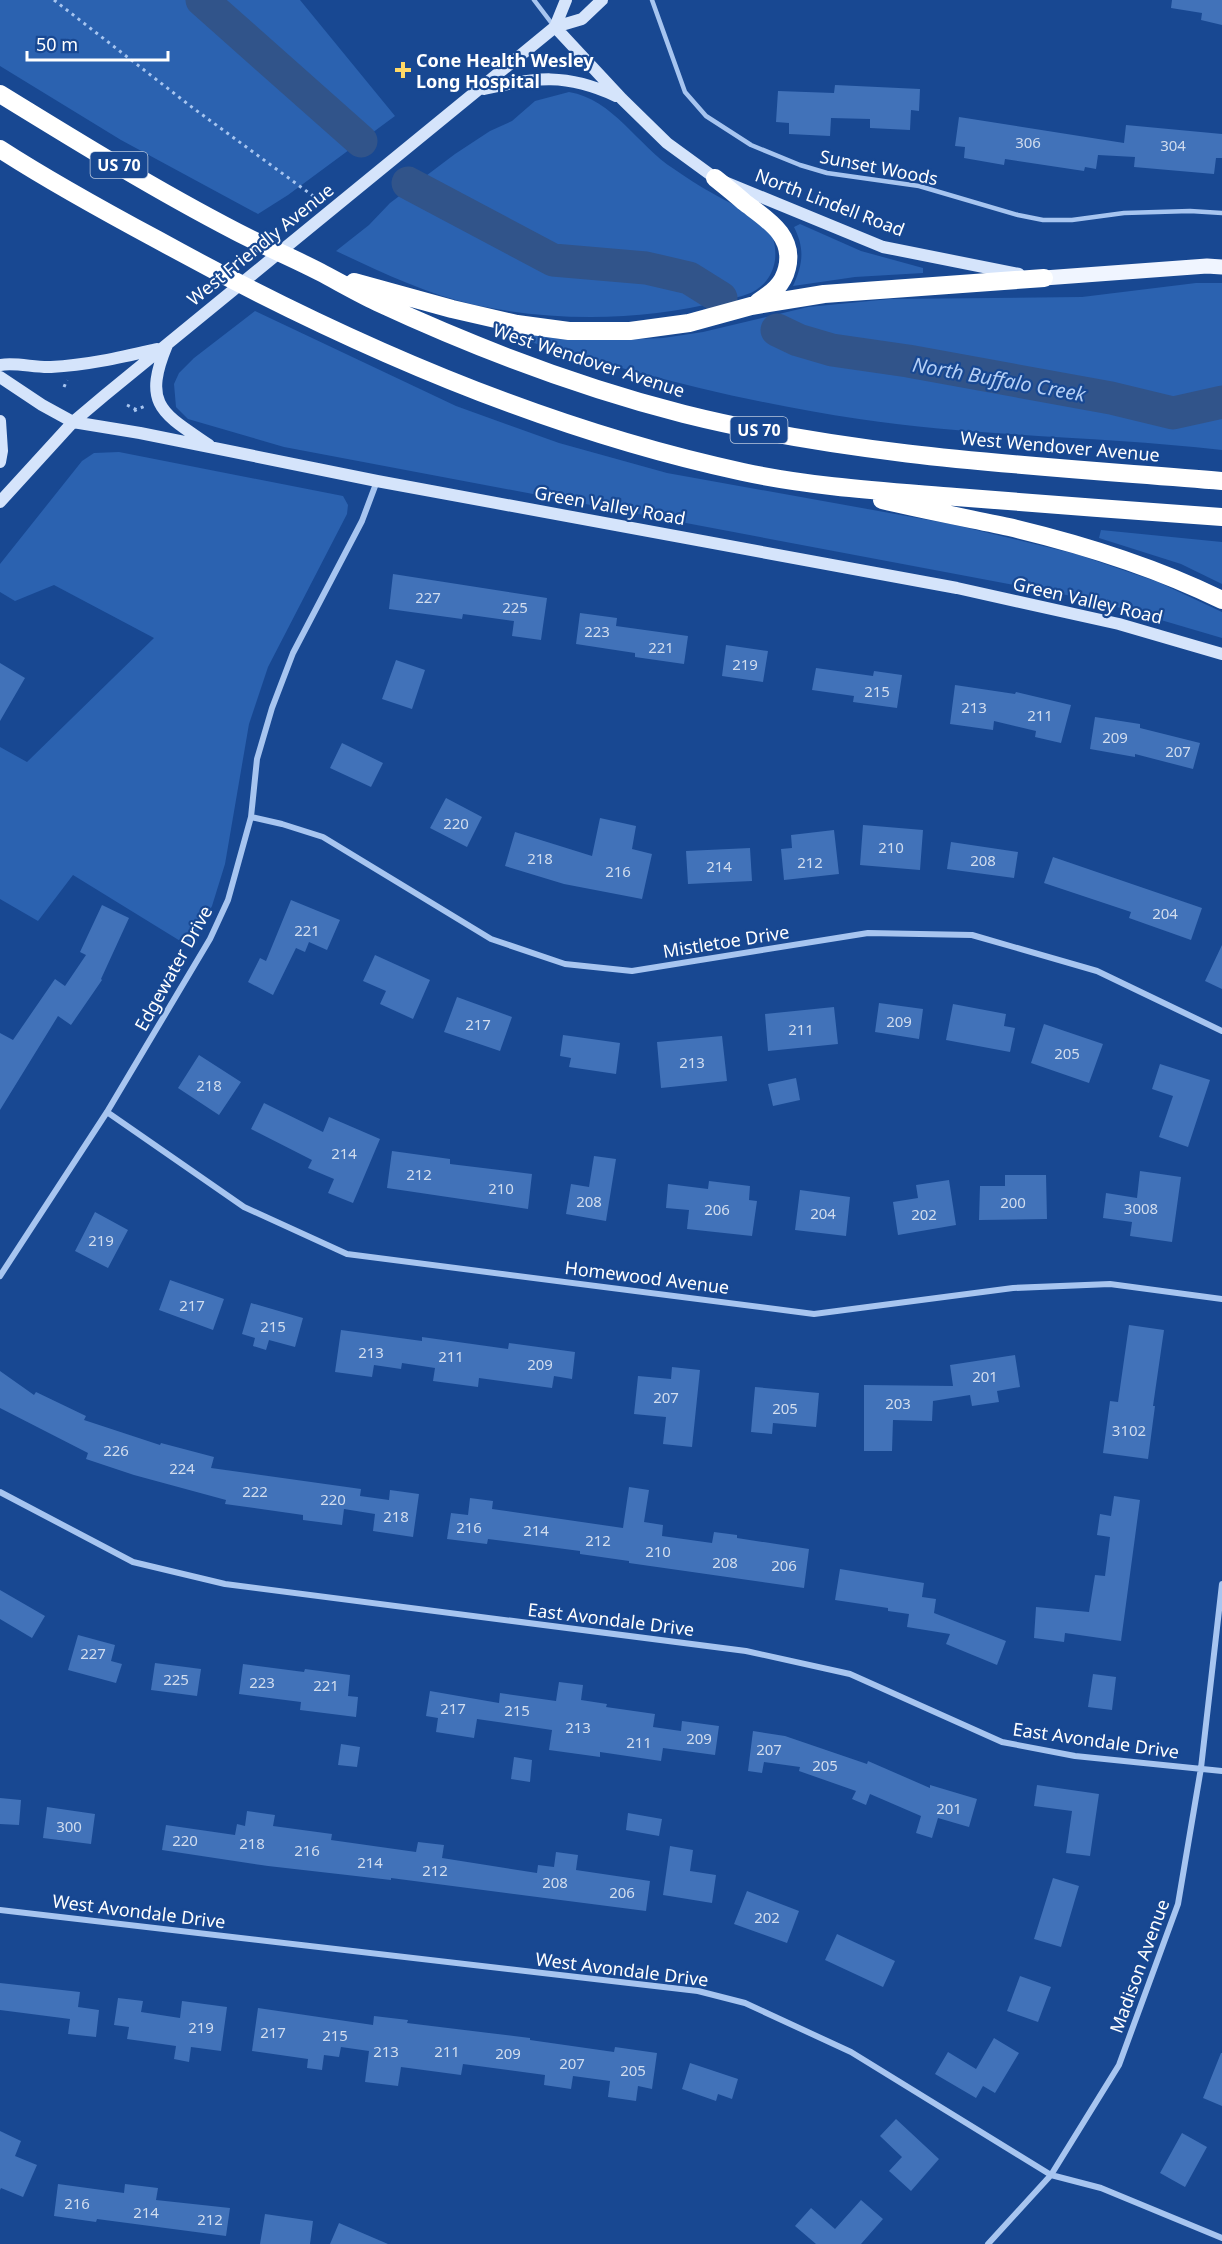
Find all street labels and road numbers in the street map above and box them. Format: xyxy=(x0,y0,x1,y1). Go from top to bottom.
street label: Sunset Woods xyxy=(818,144,940,190)
road number: US 70 xyxy=(90,152,148,178)
street label: North Lindell Road xyxy=(752,162,908,242)
street label: West Friendly Avenue xyxy=(182,177,338,311)
street label: West Wendover Avenue xyxy=(490,318,688,402)
road number: US 70 xyxy=(730,417,788,443)
street label: West Wendover Avenue xyxy=(959,425,1161,467)
street label: Green Valley Road xyxy=(533,480,687,530)
street label: Green Valley Road xyxy=(1011,571,1165,629)
street label: Edgewater Drive xyxy=(129,901,217,1035)
street label: Mistletoe Drive xyxy=(661,919,791,963)
street label: Homewood Avenue xyxy=(563,1255,731,1299)
street label: East Avondale Drive xyxy=(526,1597,696,1641)
street label: East Avondale Drive xyxy=(1011,1716,1181,1764)
street label: West Avondale Drive xyxy=(51,1888,227,1934)
street label: Madison Avenue xyxy=(1104,1896,1174,2036)
street label: West Avondale Drive xyxy=(534,1946,710,1992)

